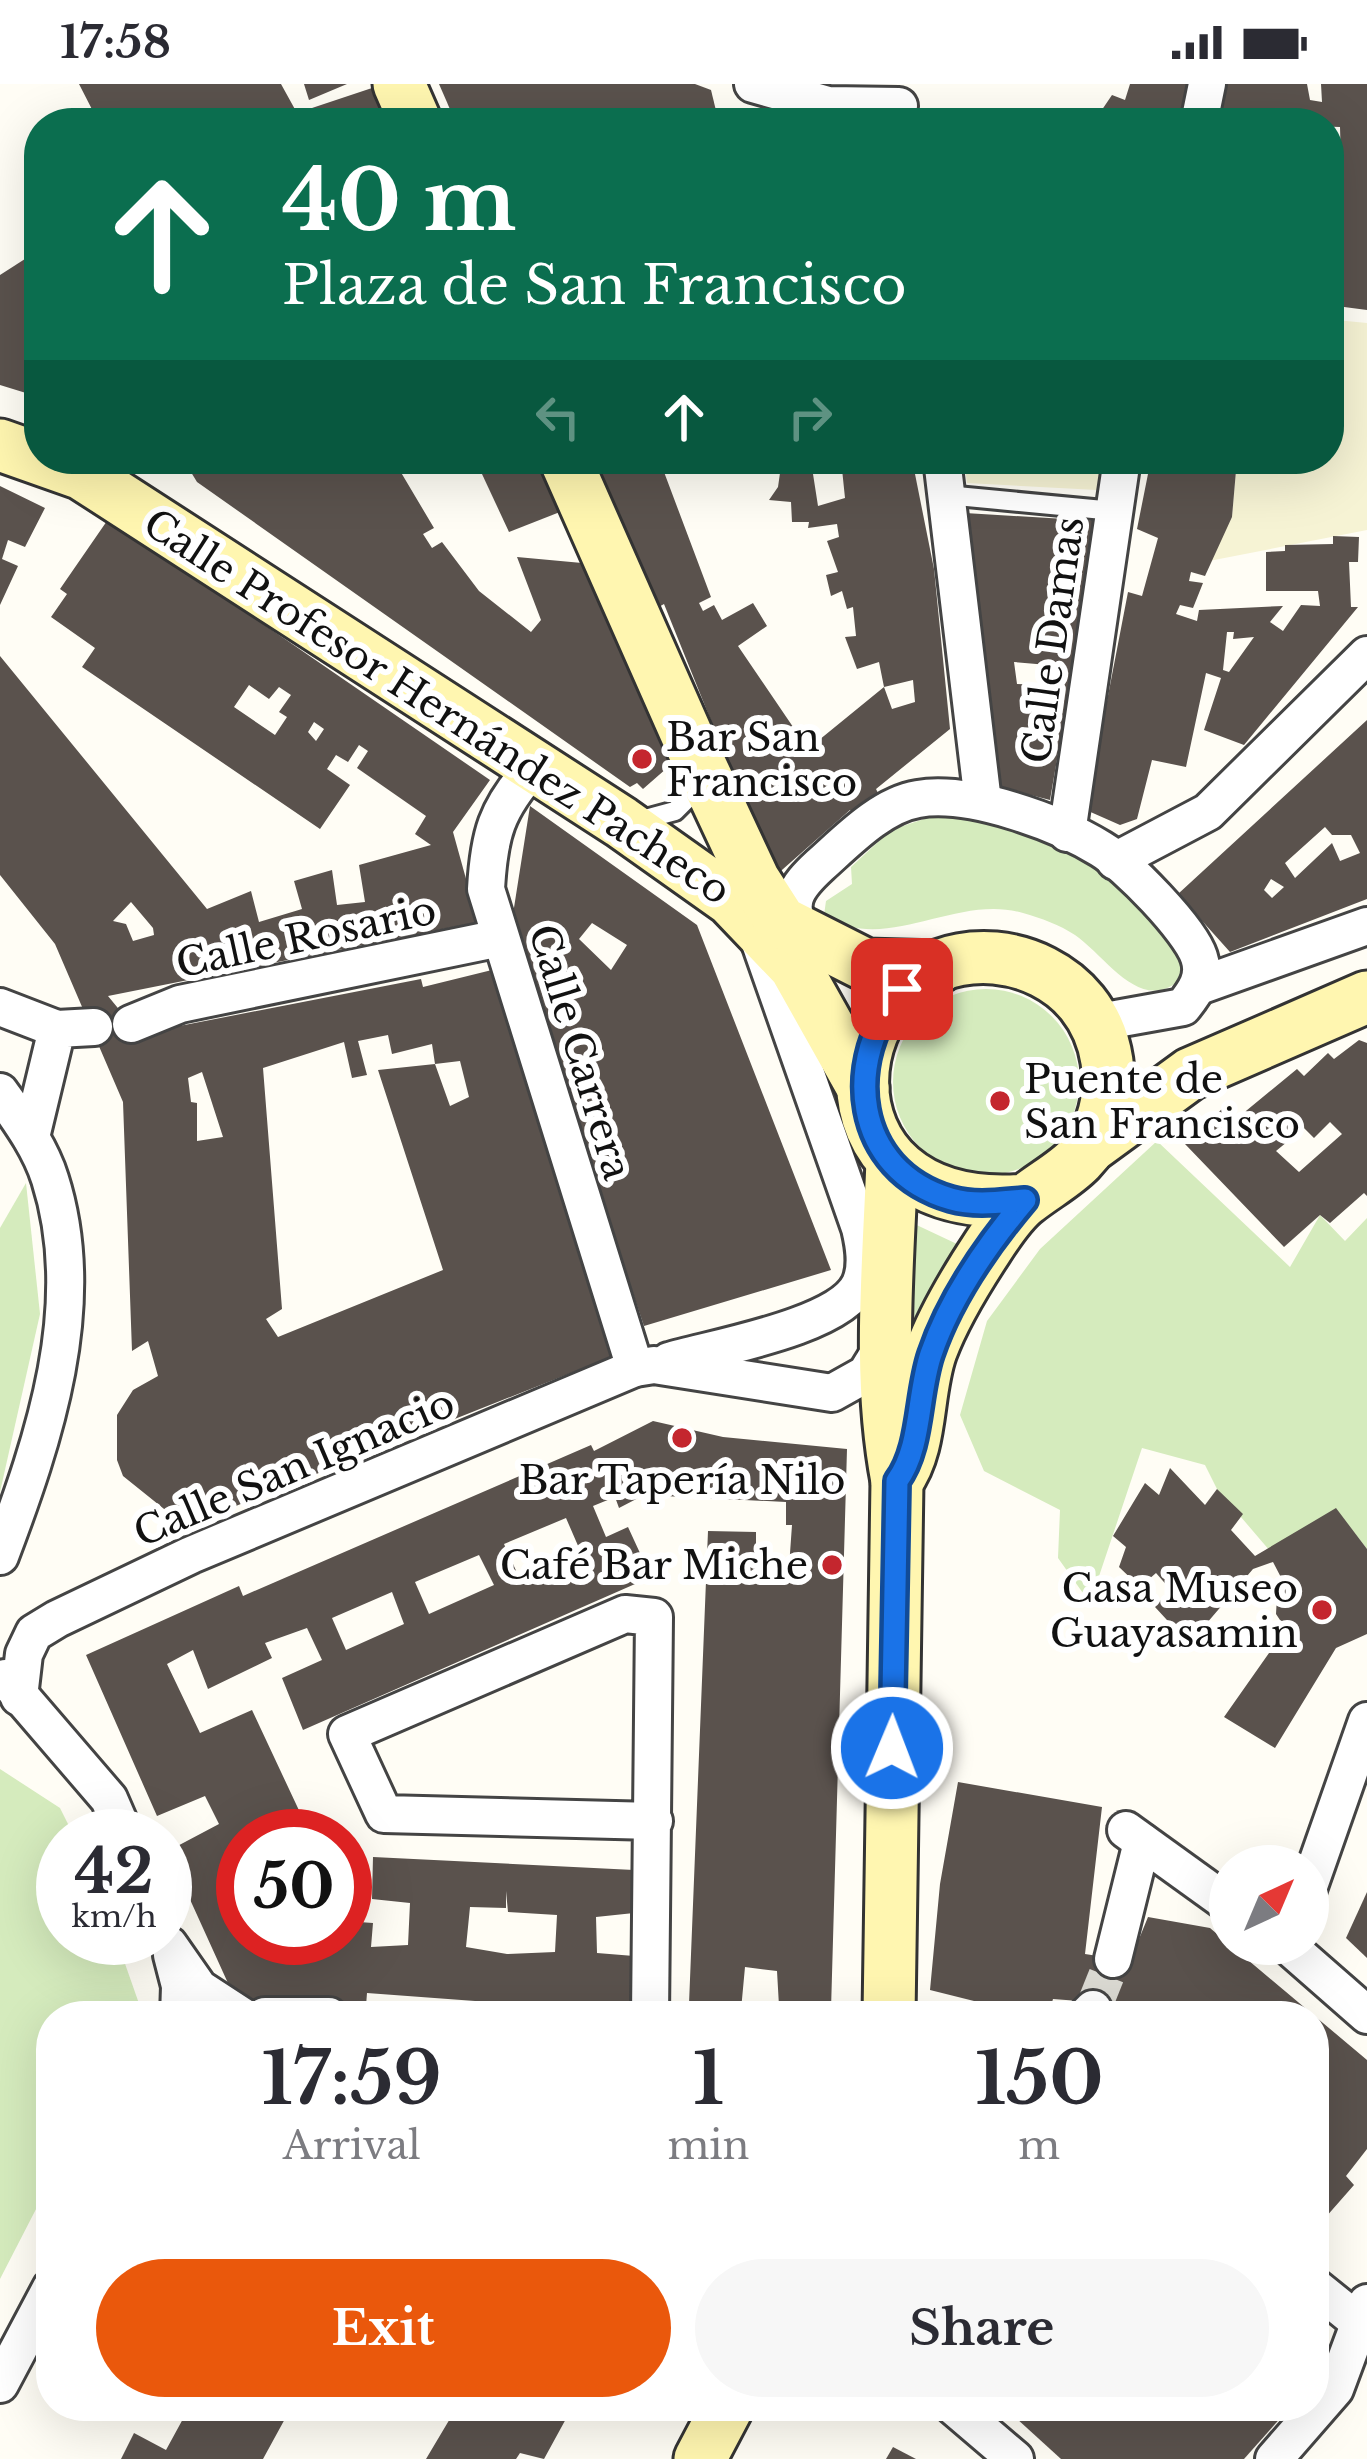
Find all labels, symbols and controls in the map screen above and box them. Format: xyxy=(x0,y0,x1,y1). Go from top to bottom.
text: 17:58 xyxy=(60,14,171,70)
text: 40 m xyxy=(282,149,516,253)
icon: ahead xyxy=(84,156,240,312)
text: Plaza de San Francisco xyxy=(282,252,907,319)
icon: left xyxy=(525,384,591,450)
icon: ahead xyxy=(651,384,717,450)
icon: right xyxy=(777,384,843,450)
street label: Calle Profesor Hernández Pacheco xyxy=(134,499,740,915)
street label: Calle Damas xyxy=(1011,513,1095,767)
place label: Bar San Francisco xyxy=(666,713,857,807)
marker: Bar San Francisco xyxy=(629,746,655,772)
street label: Calle Rosario xyxy=(172,886,440,988)
street label: Calle Carrera xyxy=(518,919,642,1186)
pin xyxy=(851,938,953,1040)
icon: arrive xyxy=(869,956,935,1022)
place label: Puente de San Francisco xyxy=(1024,1055,1300,1149)
marker: Puente de San Francisco xyxy=(987,1088,1013,1114)
street label: Calle San Ignacio xyxy=(126,1378,462,1558)
marker: Bar Tapería Nilo xyxy=(669,1425,695,1451)
place label: Bar Tapería Nilo xyxy=(518,1456,846,1505)
place label: Café Bar Miche xyxy=(500,1541,808,1590)
marker: Café Bar Miche xyxy=(819,1552,845,1578)
place label: Casa Museo Guayasamin xyxy=(1050,1564,1298,1658)
marker: Casa Museo Guayasamin xyxy=(1309,1597,1335,1623)
position arrow xyxy=(829,1685,955,1811)
speed limit sign: 50 xyxy=(216,1809,372,1965)
text: 42 xyxy=(75,1835,153,1909)
north arrow xyxy=(1209,1845,1329,1965)
map controls xyxy=(1209,1845,1329,1965)
text: km/h xyxy=(71,1898,157,1935)
text: 17:59 xyxy=(262,2034,442,2123)
text: 1 xyxy=(693,2034,724,2123)
text: 150 xyxy=(975,2034,1104,2123)
text: Arrival xyxy=(283,2121,421,2170)
text: min xyxy=(667,2121,749,2170)
text: m xyxy=(1018,2121,1060,2170)
button: Exit xyxy=(96,2259,671,2397)
button: Share xyxy=(695,2259,1269,2397)

